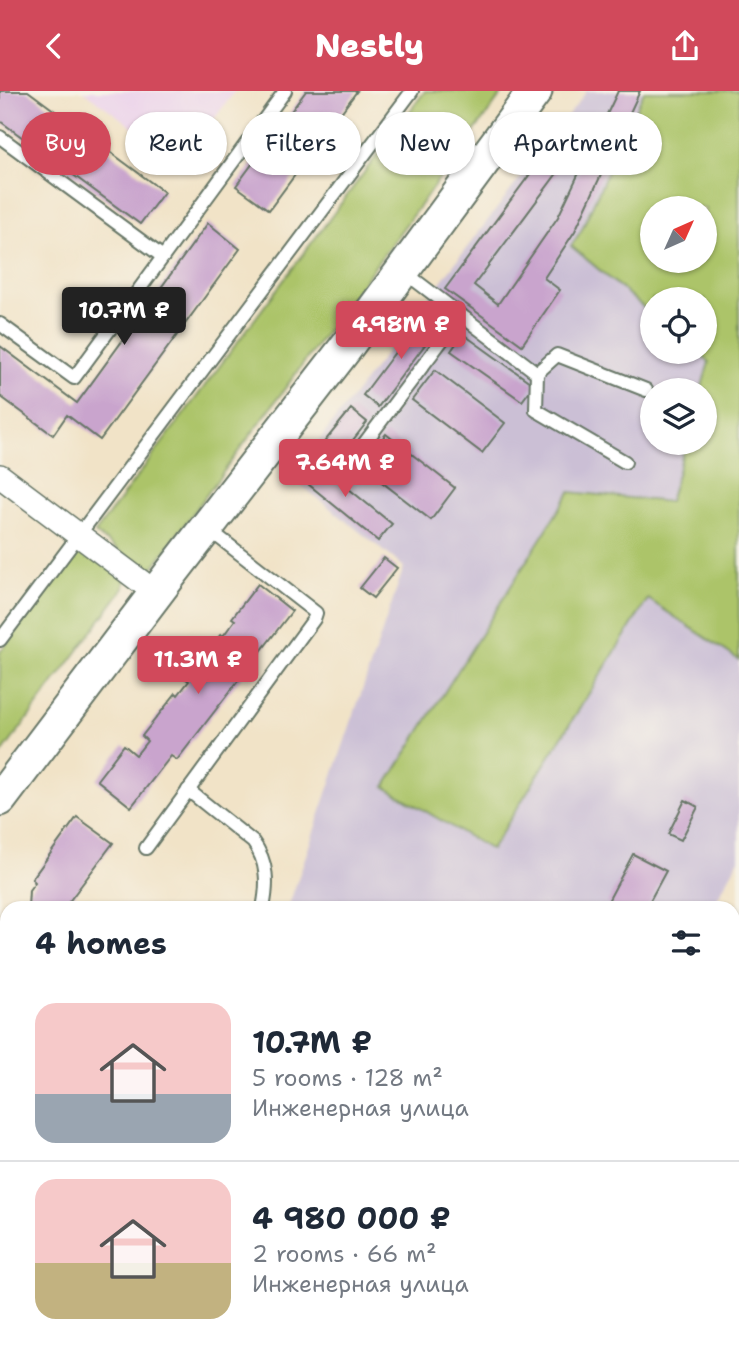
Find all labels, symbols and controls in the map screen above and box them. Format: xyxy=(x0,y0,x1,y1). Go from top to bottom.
text: Nestly xyxy=(315,24,424,67)
icon: back xyxy=(35,27,73,65)
icon: share xyxy=(666,27,704,65)
chip: Buy xyxy=(21,112,111,175)
chip: Rent xyxy=(125,112,227,175)
chip: Filters xyxy=(241,112,361,175)
chip: New xyxy=(375,112,475,175)
chip: Apartment xyxy=(489,112,662,175)
north arrow xyxy=(640,196,718,273)
map controls xyxy=(640,196,717,455)
pin: 10.7M ₽ xyxy=(59,287,189,347)
button: locate xyxy=(640,287,717,364)
text: 10.7M ₽ xyxy=(78,295,170,325)
pin: 4.98M ₽ xyxy=(336,301,466,361)
text: 4.98M ₽ xyxy=(352,309,450,339)
button: layers xyxy=(640,378,717,455)
pin: 7.64M ₽ xyxy=(280,439,410,499)
text: 7.64M ₽ xyxy=(295,447,395,477)
pin: 11.3M ₽ xyxy=(133,637,263,696)
text: 11.3M ₽ xyxy=(153,644,243,674)
text: 4 homes xyxy=(35,923,167,964)
icon: filters xyxy=(667,924,705,962)
text: 10.7M ₽ xyxy=(252,1022,372,1063)
icon: home xyxy=(91,1031,175,1115)
text: 5 rooms · 128 m² xyxy=(252,1063,443,1093)
text: Инженерная улица xyxy=(252,1093,469,1123)
text: 4 980 000 ₽ xyxy=(252,1198,451,1239)
icon: home xyxy=(91,1207,175,1291)
text: 2 rooms · 66 m² xyxy=(252,1239,437,1269)
text: Инженерная улица xyxy=(252,1269,469,1299)

